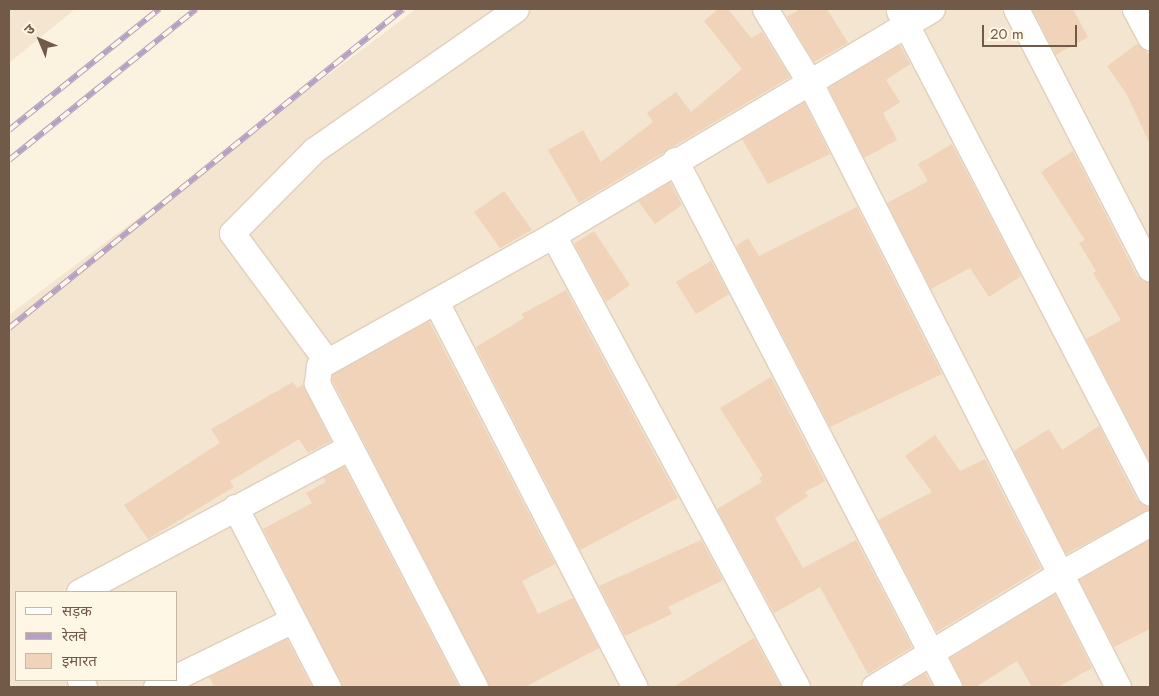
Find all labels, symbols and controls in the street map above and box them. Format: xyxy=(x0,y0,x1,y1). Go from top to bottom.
north arrow xyxy=(15,15,65,65)
scale bar xyxy=(984,15,1079,47)
text: उ xyxy=(19,19,39,39)
text: 20 m xyxy=(990,23,1024,45)
legend xyxy=(15,591,178,681)
text: सड़क xyxy=(62,600,92,622)
text: रेलवे xyxy=(62,625,87,647)
text: इमारत xyxy=(62,650,97,672)

